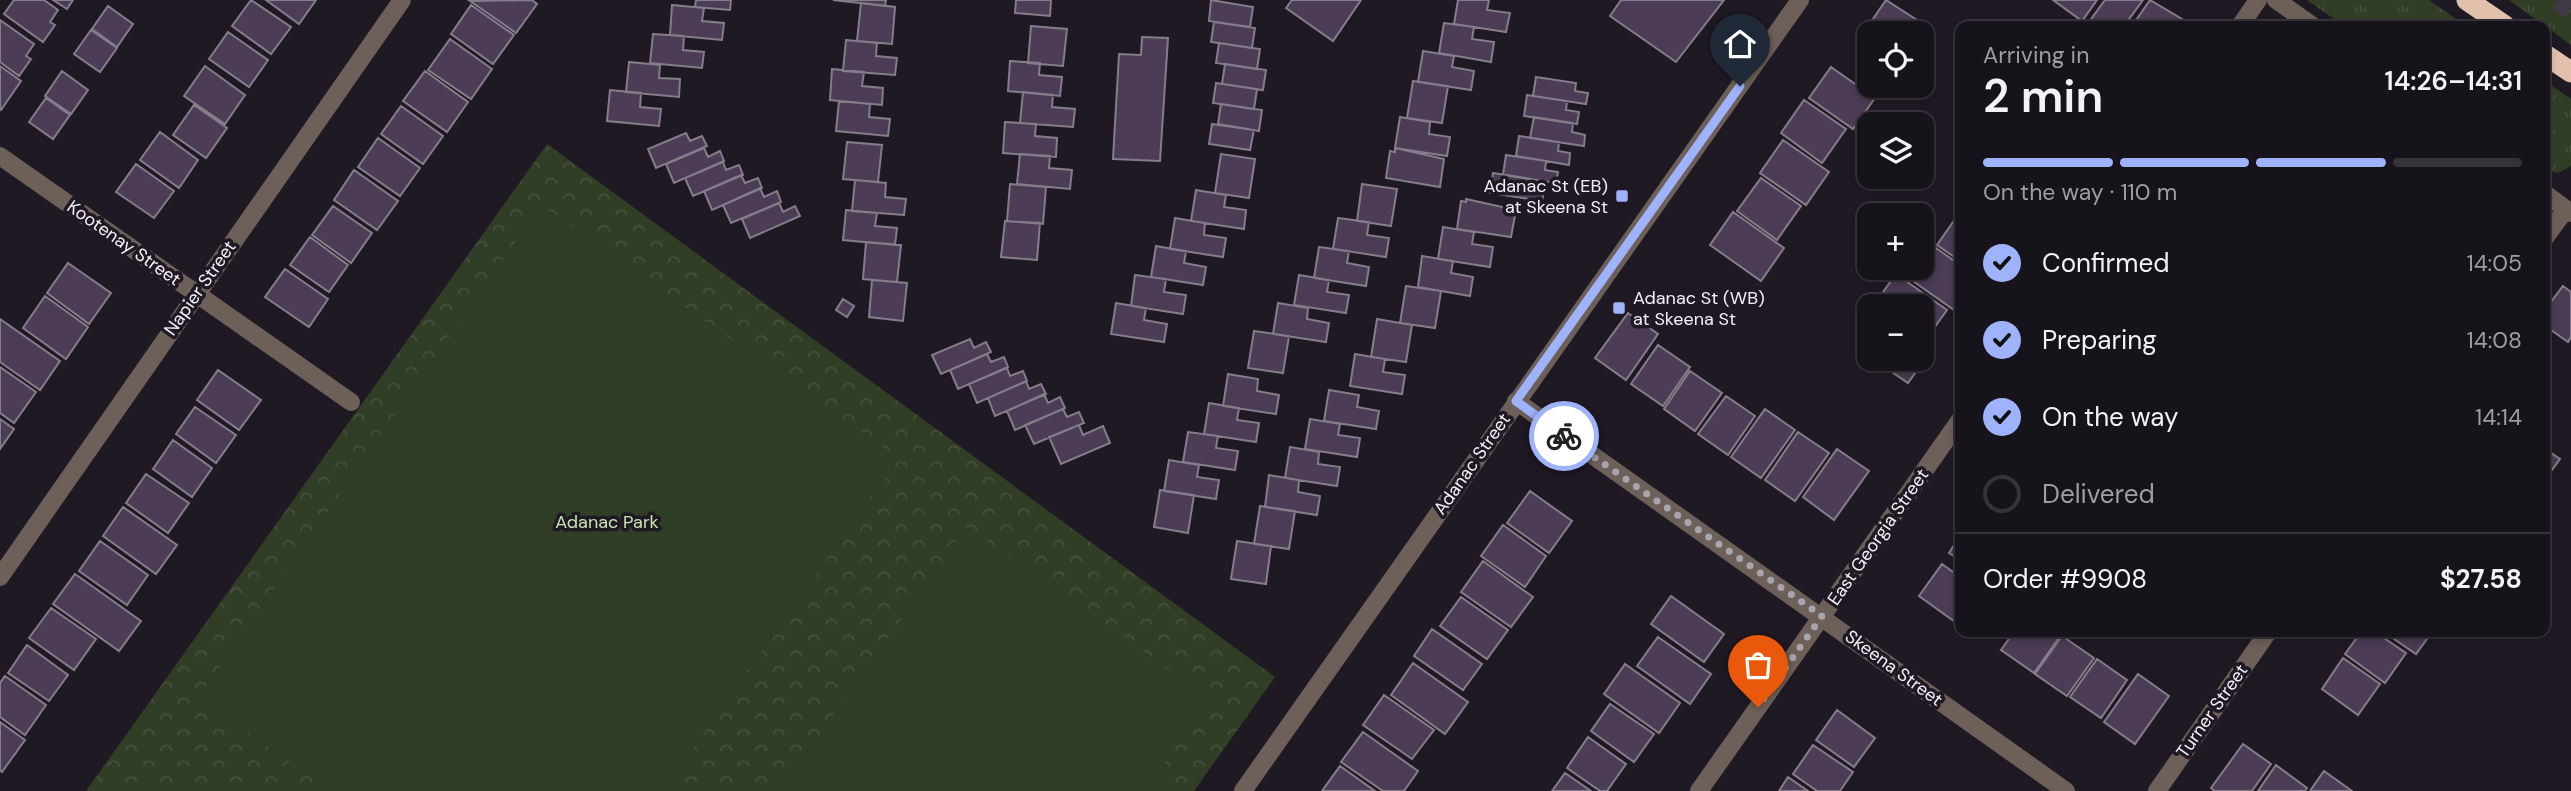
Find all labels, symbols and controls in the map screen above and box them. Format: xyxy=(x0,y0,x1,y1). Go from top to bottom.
pin xyxy=(1710,14,1770,86)
map controls xyxy=(1857,21,1934,371)
button: locate xyxy=(1857,21,1934,98)
icon: home xyxy=(1721,25,1759,63)
text: Arriving in xyxy=(1983,40,2089,70)
text: 14:26–14:31 xyxy=(2385,64,2522,98)
text: 2 min xyxy=(1983,66,2103,126)
button: layers xyxy=(1857,112,1934,189)
place label: Adanac St (EB) at Skeena St xyxy=(1484,174,1608,219)
text: On the way · 110 m xyxy=(1983,177,2177,207)
marker: Adanac St (EB) at Skeena St xyxy=(1614,188,1630,204)
street label: Kootenay Street xyxy=(62,195,186,291)
button: + xyxy=(1857,203,1934,280)
street label: Napier Street xyxy=(158,236,242,340)
icon: check xyxy=(1983,244,2021,282)
text: Confirmed xyxy=(2042,246,2169,280)
text: 14:05 xyxy=(2466,248,2522,278)
place label: Adanac St (WB) at Skeena St xyxy=(1633,286,1765,331)
button: − xyxy=(1857,294,1934,371)
marker: Adanac St (WB) at Skeena St xyxy=(1611,300,1627,316)
icon: check xyxy=(1983,321,2021,359)
text: Preparing xyxy=(2042,323,2157,357)
text: 14:08 xyxy=(2467,325,2522,355)
icon: check xyxy=(1983,398,2021,436)
text: On the way xyxy=(2042,400,2178,434)
courier xyxy=(1529,401,1599,471)
text: 14:14 xyxy=(2475,402,2522,432)
street label: Adanac Street xyxy=(1428,408,1516,520)
icon: bike xyxy=(1545,417,1583,455)
street label: East Georgia Street xyxy=(1822,464,1934,610)
text: Delivered xyxy=(2042,477,2155,511)
park label: Adanac Park xyxy=(555,510,659,534)
text: Order #9908 xyxy=(1983,562,2147,596)
text: $27.58 xyxy=(2440,562,2522,596)
street label: Skeena Street xyxy=(1840,624,1948,712)
pin xyxy=(1728,635,1788,707)
icon: bag xyxy=(1739,646,1777,684)
street label: Turner Street xyxy=(2171,659,2253,763)

